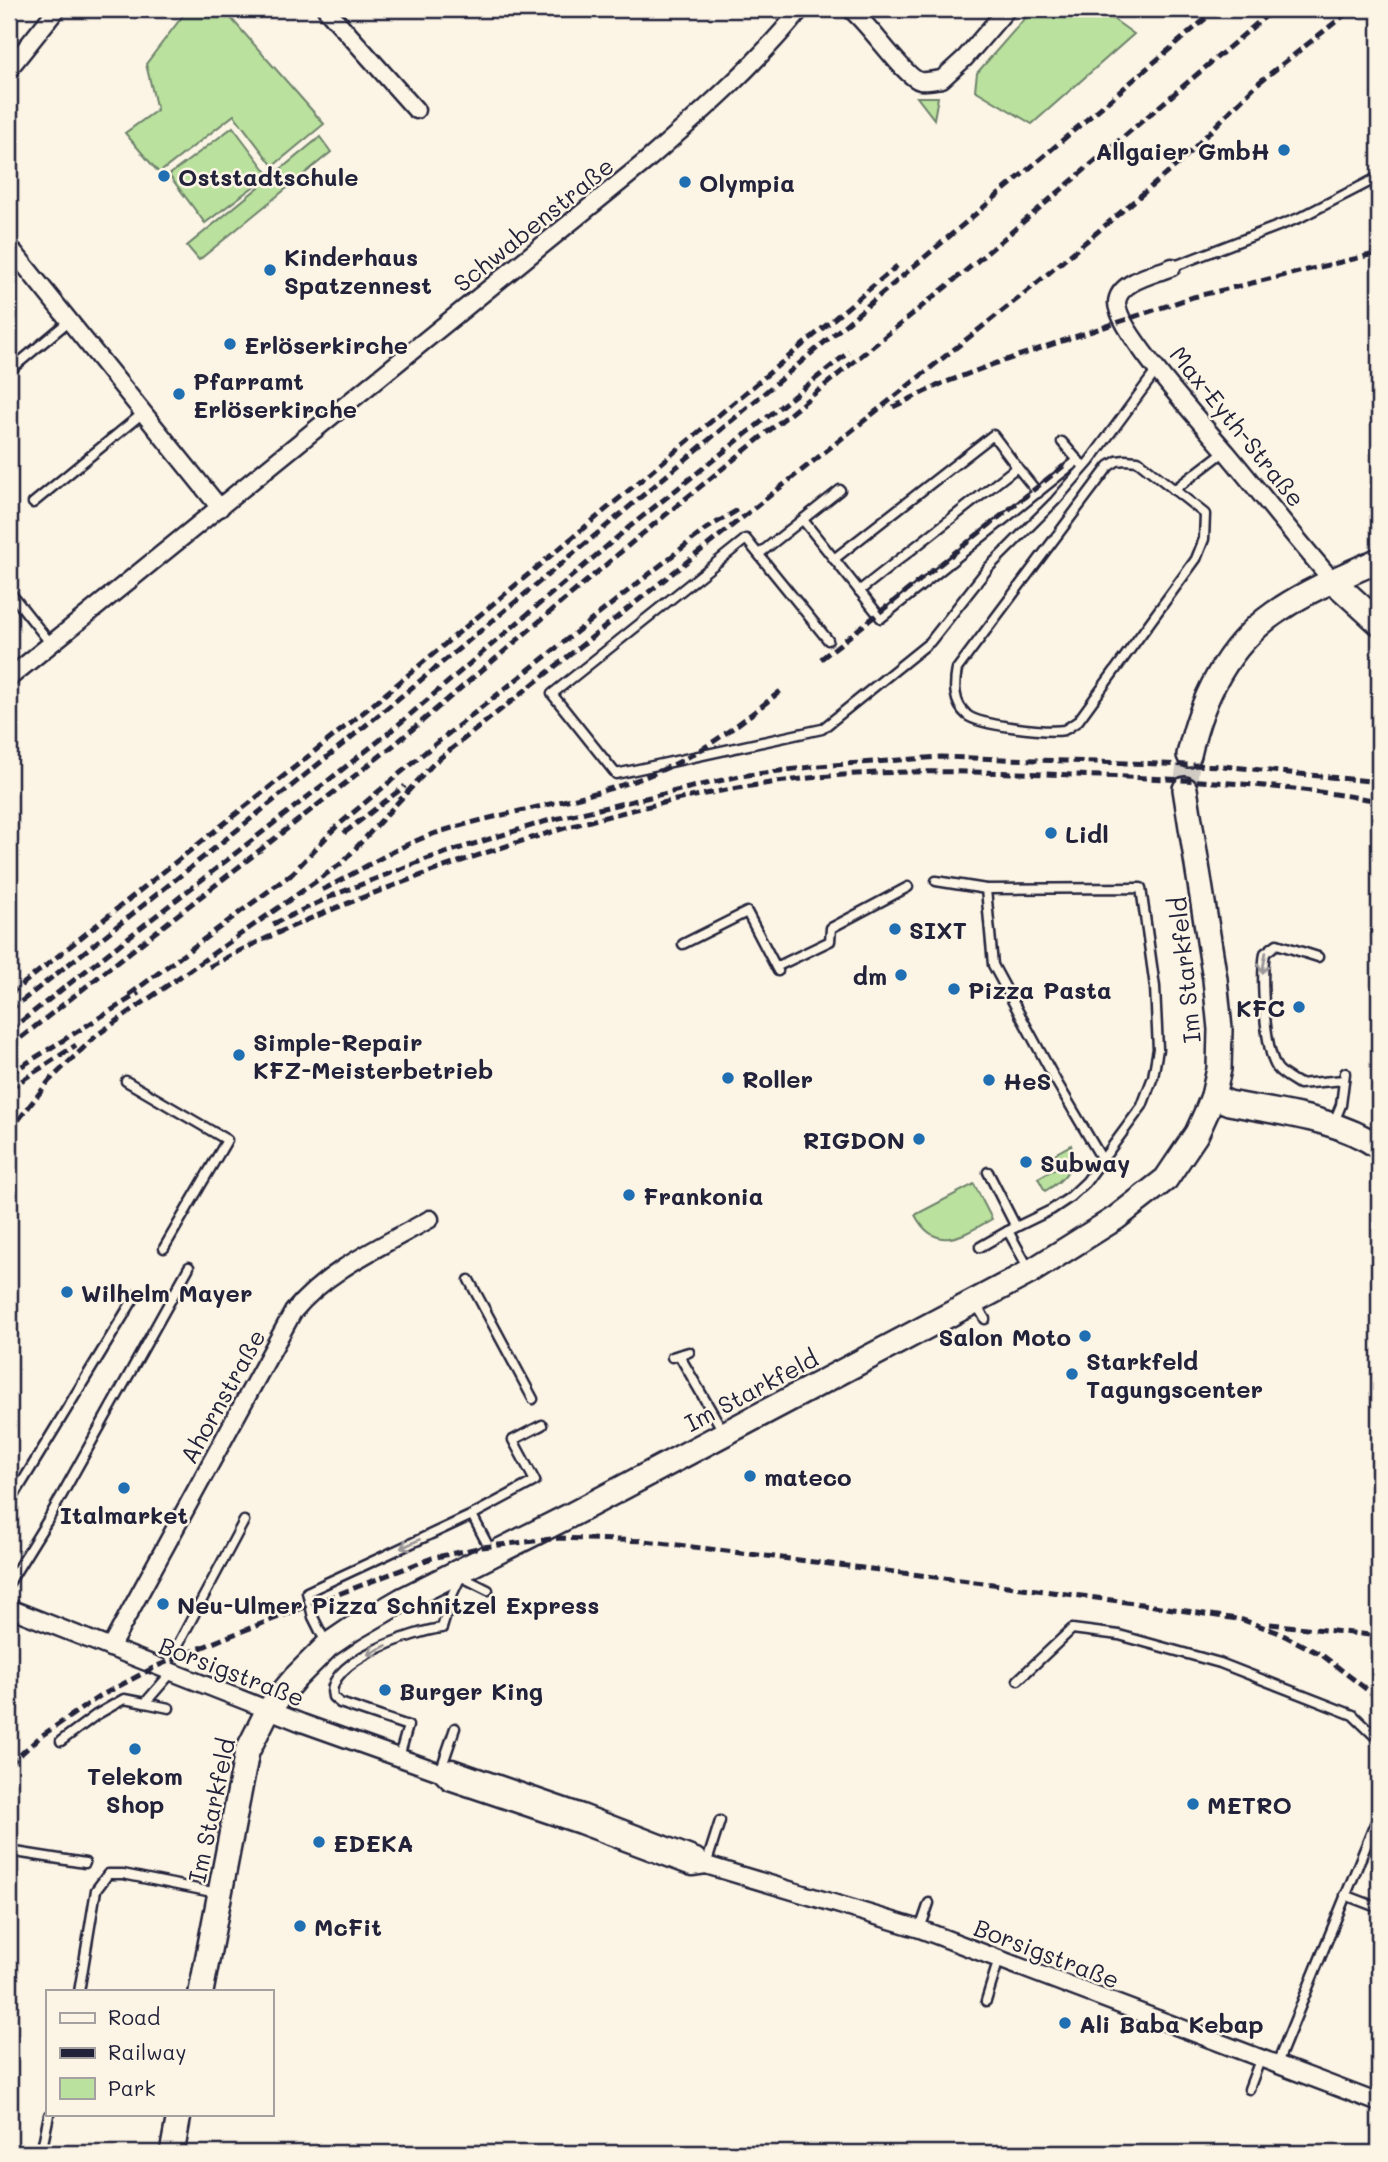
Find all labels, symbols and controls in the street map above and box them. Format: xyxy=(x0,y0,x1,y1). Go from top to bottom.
place label: Allgaier GmbH xyxy=(1096,135,1270,166)
marker: Allgaier GmbH xyxy=(1276,142,1292,158)
street label: Schwabenstraße xyxy=(447,150,619,298)
place label: Oststadtschule xyxy=(178,161,359,192)
place label: Olympia xyxy=(699,167,795,198)
marker: Oststadtschule xyxy=(156,168,172,184)
marker: Olympia xyxy=(677,174,693,190)
place label: Kinderhaus Spatzennest xyxy=(284,241,432,300)
marker: Kinderhaus Spatzennest xyxy=(262,262,278,278)
place label: Erlöserkirche xyxy=(244,329,408,360)
marker: Erlöserkirche xyxy=(222,336,238,352)
street label: Max-Eyth-Straße xyxy=(1164,339,1312,513)
place label: Pfarramt Erlöserkirche xyxy=(193,365,357,424)
marker: Pfarramt Erlöserkirche xyxy=(171,386,187,402)
place label: Lidl xyxy=(1065,818,1109,849)
marker: Lidl xyxy=(1043,825,1059,841)
street label: Im Starkfeld xyxy=(1161,895,1207,1045)
place label: SIXT xyxy=(909,914,967,945)
marker: SIXT xyxy=(887,921,903,937)
one-way arrow xyxy=(1257,952,1270,974)
place label: dm xyxy=(853,960,887,991)
marker: dm xyxy=(893,967,909,983)
place label: Pizza Pasta xyxy=(968,974,1112,1005)
marker: Pizza Pasta xyxy=(946,981,962,997)
place label: KFC xyxy=(1236,992,1285,1023)
marker: KFC xyxy=(1291,999,1307,1015)
place label: Simple-Repair KFZ-Meisterbetrieb xyxy=(253,1026,493,1085)
marker: Simple-Repair KFZ-Meisterbetrieb xyxy=(231,1047,247,1063)
place label: Roller xyxy=(742,1063,813,1094)
place label: HeS xyxy=(1003,1065,1052,1096)
marker: Roller xyxy=(720,1070,736,1086)
marker: HeS xyxy=(981,1072,997,1088)
place label: RIGDON xyxy=(803,1124,905,1155)
marker: RIGDON xyxy=(911,1131,927,1147)
place label: Subway xyxy=(1040,1147,1130,1178)
marker: Subway xyxy=(1018,1154,1034,1170)
place label: Frankonia xyxy=(643,1180,764,1211)
marker: Frankonia xyxy=(621,1187,637,1203)
place label: Wilhelm Mayer xyxy=(81,1277,252,1308)
marker: Wilhelm Mayer xyxy=(59,1284,75,1300)
place label: Salon Moto xyxy=(939,1321,1071,1352)
street label: Ahornstraße xyxy=(172,1323,272,1469)
marker: Salon Moto xyxy=(1077,1328,1093,1344)
street label: Im Starkfeld xyxy=(679,1342,823,1438)
place label: Starkfeld Tagungscenter xyxy=(1086,1345,1263,1404)
marker: Starkfeld Tagungscenter xyxy=(1064,1366,1080,1382)
place label: mateco xyxy=(764,1461,852,1492)
marker: mateco xyxy=(742,1468,758,1484)
marker: Italmarket xyxy=(116,1480,132,1496)
place label: Italmarket xyxy=(60,1499,188,1530)
one-way arrow xyxy=(400,1538,421,1551)
place label: Neu-Ulmer Pizza Schnitzel Express xyxy=(177,1589,599,1620)
marker: Neu-Ulmer Pizza Schnitzel Express xyxy=(155,1596,171,1612)
street label: Borsigstraße xyxy=(155,1629,309,1713)
one-way arrow xyxy=(367,1643,388,1657)
place label: Burger King xyxy=(399,1675,543,1706)
marker: Burger King xyxy=(377,1682,393,1698)
street label: Im Starkfeld xyxy=(181,1735,241,1885)
marker: Telekom Shop xyxy=(127,1741,143,1757)
place label: Telekom Shop xyxy=(87,1760,183,1819)
place label: METRO xyxy=(1207,1789,1292,1820)
marker: METRO xyxy=(1185,1796,1201,1812)
place label: EDEKA xyxy=(333,1827,413,1858)
marker: EDEKA xyxy=(311,1834,327,1850)
place label: McFit xyxy=(314,1911,382,1942)
street label: Borsigstraße xyxy=(970,1911,1124,1995)
marker: McFit xyxy=(292,1918,308,1934)
legend xyxy=(46,1990,273,2116)
text: Road xyxy=(108,2003,160,2030)
place label: Ali Baba Kebap xyxy=(1079,2008,1264,2039)
marker: Ali Baba Kebap xyxy=(1057,2015,1073,2031)
text: Railway xyxy=(108,2038,187,2065)
text: Park xyxy=(108,2074,156,2101)

